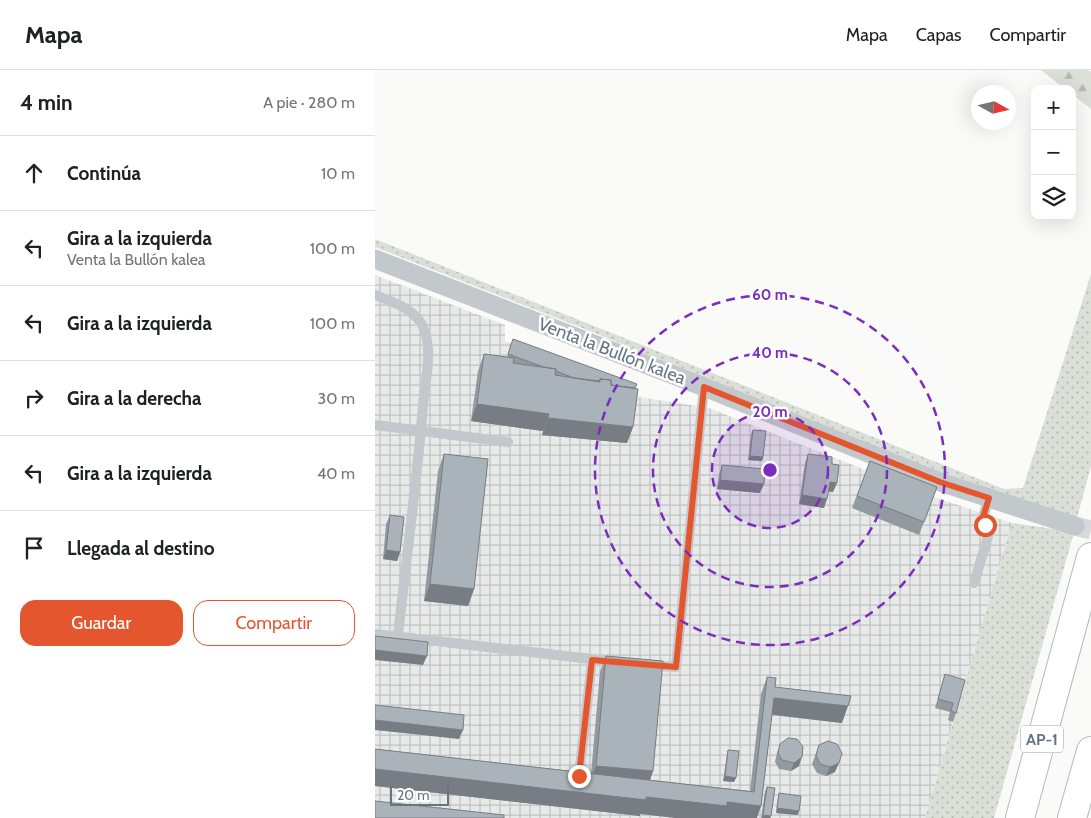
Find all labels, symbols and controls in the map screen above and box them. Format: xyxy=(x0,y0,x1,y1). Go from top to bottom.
text: Mapa xyxy=(25,20,82,49)
text: Mapa xyxy=(846,24,888,46)
text: Capas xyxy=(916,24,962,46)
text: Compartir xyxy=(990,24,1066,46)
north arrow xyxy=(971,85,1016,130)
map controls xyxy=(1031,85,1076,220)
button: + xyxy=(1031,85,1076,130)
text: 4 min xyxy=(20,90,73,115)
text: A pie · 280 m xyxy=(263,93,355,112)
button: − xyxy=(1031,130,1076,175)
icon: ahead xyxy=(20,159,48,187)
text: Continúa xyxy=(67,162,141,185)
text: 10 m xyxy=(321,164,355,183)
button: layers xyxy=(1031,175,1076,220)
text: Gira a la izquierda xyxy=(67,227,212,250)
icon: left xyxy=(20,234,48,262)
text: 100 m xyxy=(310,239,355,258)
text: Venta la Bullón kalea xyxy=(67,250,206,269)
text: 60 m xyxy=(752,286,788,304)
icon: left xyxy=(20,309,48,337)
text: Gira a la izquierda xyxy=(67,312,212,335)
street label: Venta la Bullón kalea xyxy=(535,313,689,389)
text: 100 m xyxy=(310,314,355,333)
text: 40 m xyxy=(752,344,788,362)
icon: right xyxy=(20,384,48,412)
text: Gira a la derecha xyxy=(67,387,202,410)
text: 30 m xyxy=(318,389,355,408)
text: 20 m xyxy=(753,403,787,421)
icon: left xyxy=(20,459,48,487)
centre of rings xyxy=(761,461,779,479)
text: Gira a la izquierda xyxy=(67,462,212,485)
text: 40 m xyxy=(317,464,355,483)
route start xyxy=(974,514,997,537)
icon: arrive xyxy=(20,534,48,562)
text: Llegada al destino xyxy=(67,537,214,560)
button: Guardar xyxy=(20,600,183,646)
button: Compartir xyxy=(193,600,355,646)
road number: AP-1 xyxy=(1021,726,1063,752)
route end xyxy=(568,765,591,788)
scale bar xyxy=(390,783,449,806)
text: 20 m xyxy=(397,786,430,804)

